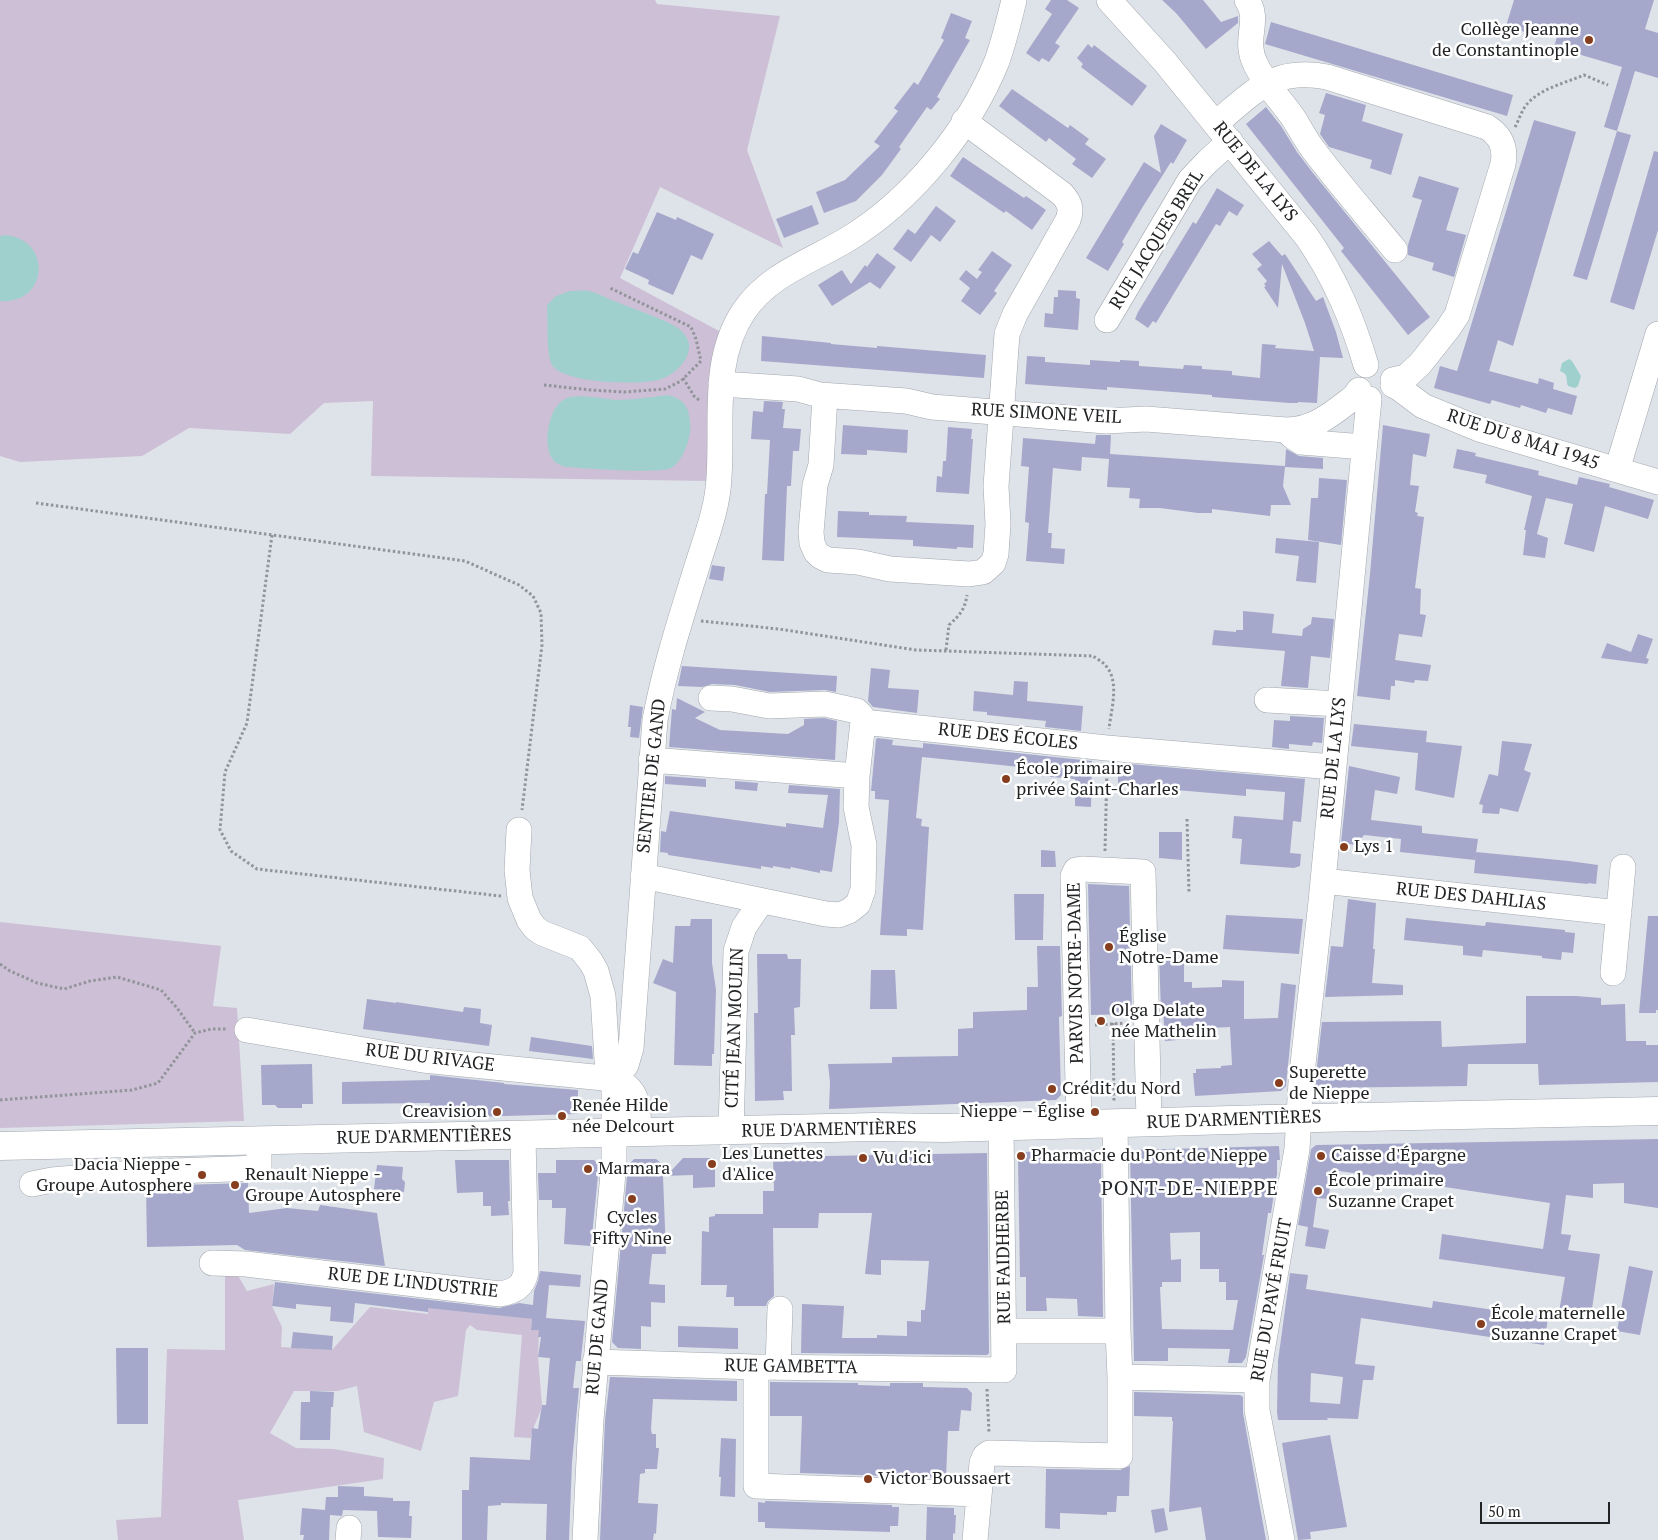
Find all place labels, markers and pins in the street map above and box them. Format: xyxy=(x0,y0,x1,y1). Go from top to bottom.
place label: Collège Jeanne de Constantinople xyxy=(1432,19,1579,62)
marker: Collège Jeanne de Constantinople xyxy=(1583,34,1595,46)
place label: École primaire privée Saint-Charles xyxy=(1016,758,1179,801)
marker: École primaire privée Saint-Charles xyxy=(1000,773,1012,785)
place label: Lys 1 xyxy=(1354,836,1394,858)
marker: Lys 1 xyxy=(1338,841,1350,853)
place label: Église Notre-Dame xyxy=(1119,926,1219,969)
marker: Église Notre-Dame xyxy=(1103,941,1115,953)
place label: Olga Delate née Mathelin xyxy=(1111,1000,1217,1042)
marker: Olga Delate née Mathelin xyxy=(1095,1015,1107,1027)
place label: Superette de Nieppe xyxy=(1289,1062,1369,1104)
marker: Superette de Nieppe xyxy=(1273,1077,1285,1089)
place label: Crédit du Nord xyxy=(1062,1078,1181,1100)
marker: Crédit du Nord xyxy=(1046,1083,1058,1095)
place label: Renée Hilde née Delcourt xyxy=(572,1095,674,1138)
place label: Creavision xyxy=(402,1101,487,1123)
place label: Nieppe – Église xyxy=(960,1101,1085,1123)
marker: Creavision xyxy=(491,1106,503,1118)
marker: Nieppe – Église xyxy=(1089,1106,1101,1118)
marker: Renée Hilde née Delcourt xyxy=(556,1110,568,1122)
place label: Les Lunettes d'Alice xyxy=(722,1143,823,1186)
place label: Pharmacie du Pont de Nieppe xyxy=(1031,1145,1267,1167)
place label: Caisse d'Épargne xyxy=(1331,1145,1466,1167)
place label: Vu d'ici xyxy=(873,1147,932,1169)
marker: Pharmacie du Pont de Nieppe xyxy=(1015,1150,1027,1162)
marker: Caisse d'Épargne xyxy=(1315,1150,1327,1162)
marker: Vu d'ici xyxy=(857,1152,869,1164)
place label: Dacia Nieppe - Groupe Autosphere xyxy=(36,1154,192,1196)
place label: Marmara xyxy=(598,1158,670,1180)
marker: Les Lunettes d'Alice xyxy=(706,1158,718,1170)
marker: Marmara xyxy=(582,1163,594,1175)
place label: Renault Nieppe - Groupe Autosphere xyxy=(245,1164,401,1206)
marker: Dacia Nieppe - Groupe Autosphere xyxy=(196,1169,208,1181)
place label: École primaire Suzanne Crapet xyxy=(1328,1170,1454,1212)
marker: Renault Nieppe - Groupe Autosphere xyxy=(229,1179,241,1191)
marker: École primaire Suzanne Crapet xyxy=(1312,1185,1324,1197)
marker: Cycles Fifty Nine xyxy=(626,1193,638,1205)
place label: Cycles Fifty Nine xyxy=(592,1207,672,1250)
place label: École maternelle Suzanne Crapet xyxy=(1491,1303,1625,1346)
marker: École maternelle Suzanne Crapet xyxy=(1475,1318,1487,1330)
place label: Victor Boussaert xyxy=(878,1468,1011,1490)
marker: Victor Boussaert xyxy=(862,1473,874,1485)

